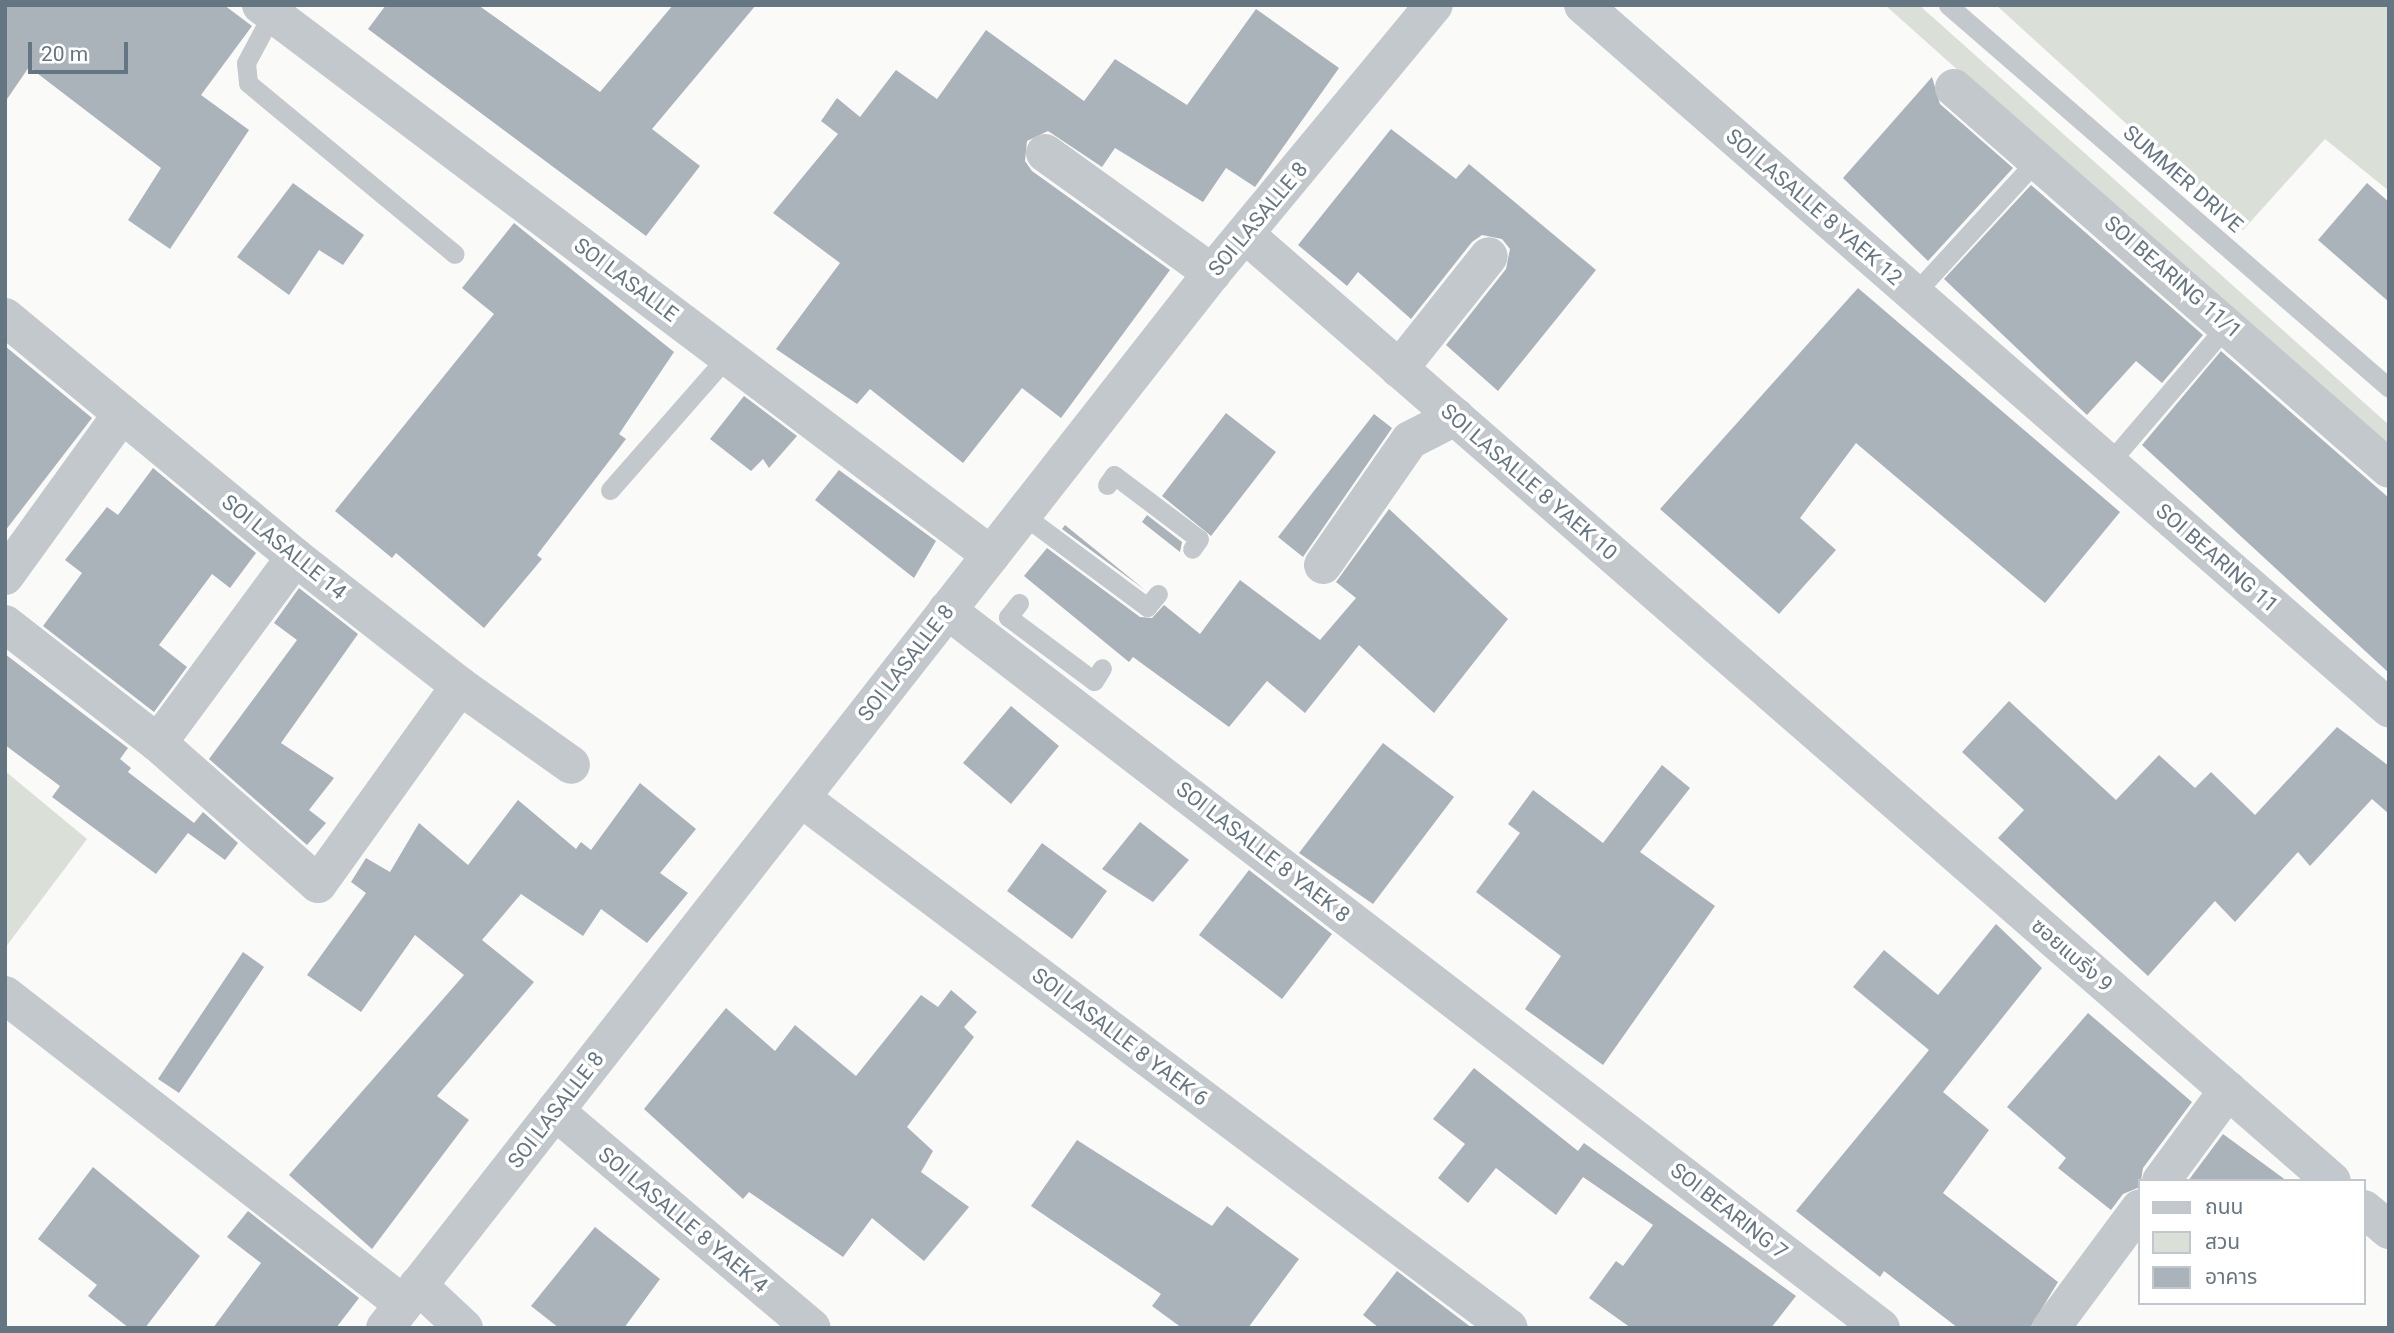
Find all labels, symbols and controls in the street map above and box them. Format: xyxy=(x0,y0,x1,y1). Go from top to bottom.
scale bar xyxy=(32,28,131,72)
text: 20 m xyxy=(41,42,88,66)
street label: SUMMER DRIVE xyxy=(2118,120,2248,238)
street label: SOI LASALLE 8 YAEK 12 xyxy=(1721,124,1907,290)
street label: SOI LASALLE 8 xyxy=(1203,157,1313,281)
street label: SOI BEARING 11/1 xyxy=(2099,210,2247,344)
street label: SOI LASALLE xyxy=(569,233,683,327)
street label: SOI LASALLE 8 YAEK 10 xyxy=(1436,399,1622,565)
street label: SOI LASALLE 14 xyxy=(217,489,351,605)
street label: SOI BEARING 11 xyxy=(2151,498,2283,618)
street label: SOI LASALLE 8 xyxy=(853,600,959,726)
street label: SOI LASALLE 8 YAEK 8 xyxy=(1171,776,1355,928)
street label: ซอยแบริ่ง 9 xyxy=(2026,913,2118,997)
street label: SOI LASALLE 8 YAEK 6 xyxy=(1027,963,1213,1111)
street label: SOI LASALLE 8 xyxy=(503,1047,609,1173)
street label: SOI LASALLE 8 YAEK 4 xyxy=(593,1142,773,1298)
street label: SOI BEARING 7 xyxy=(1665,1158,1793,1264)
legend xyxy=(2138,1179,2366,1305)
text: ถนน xyxy=(2205,1195,2243,1219)
text: สวน xyxy=(2205,1230,2240,1254)
text: อาคาร xyxy=(2205,1265,2257,1289)

